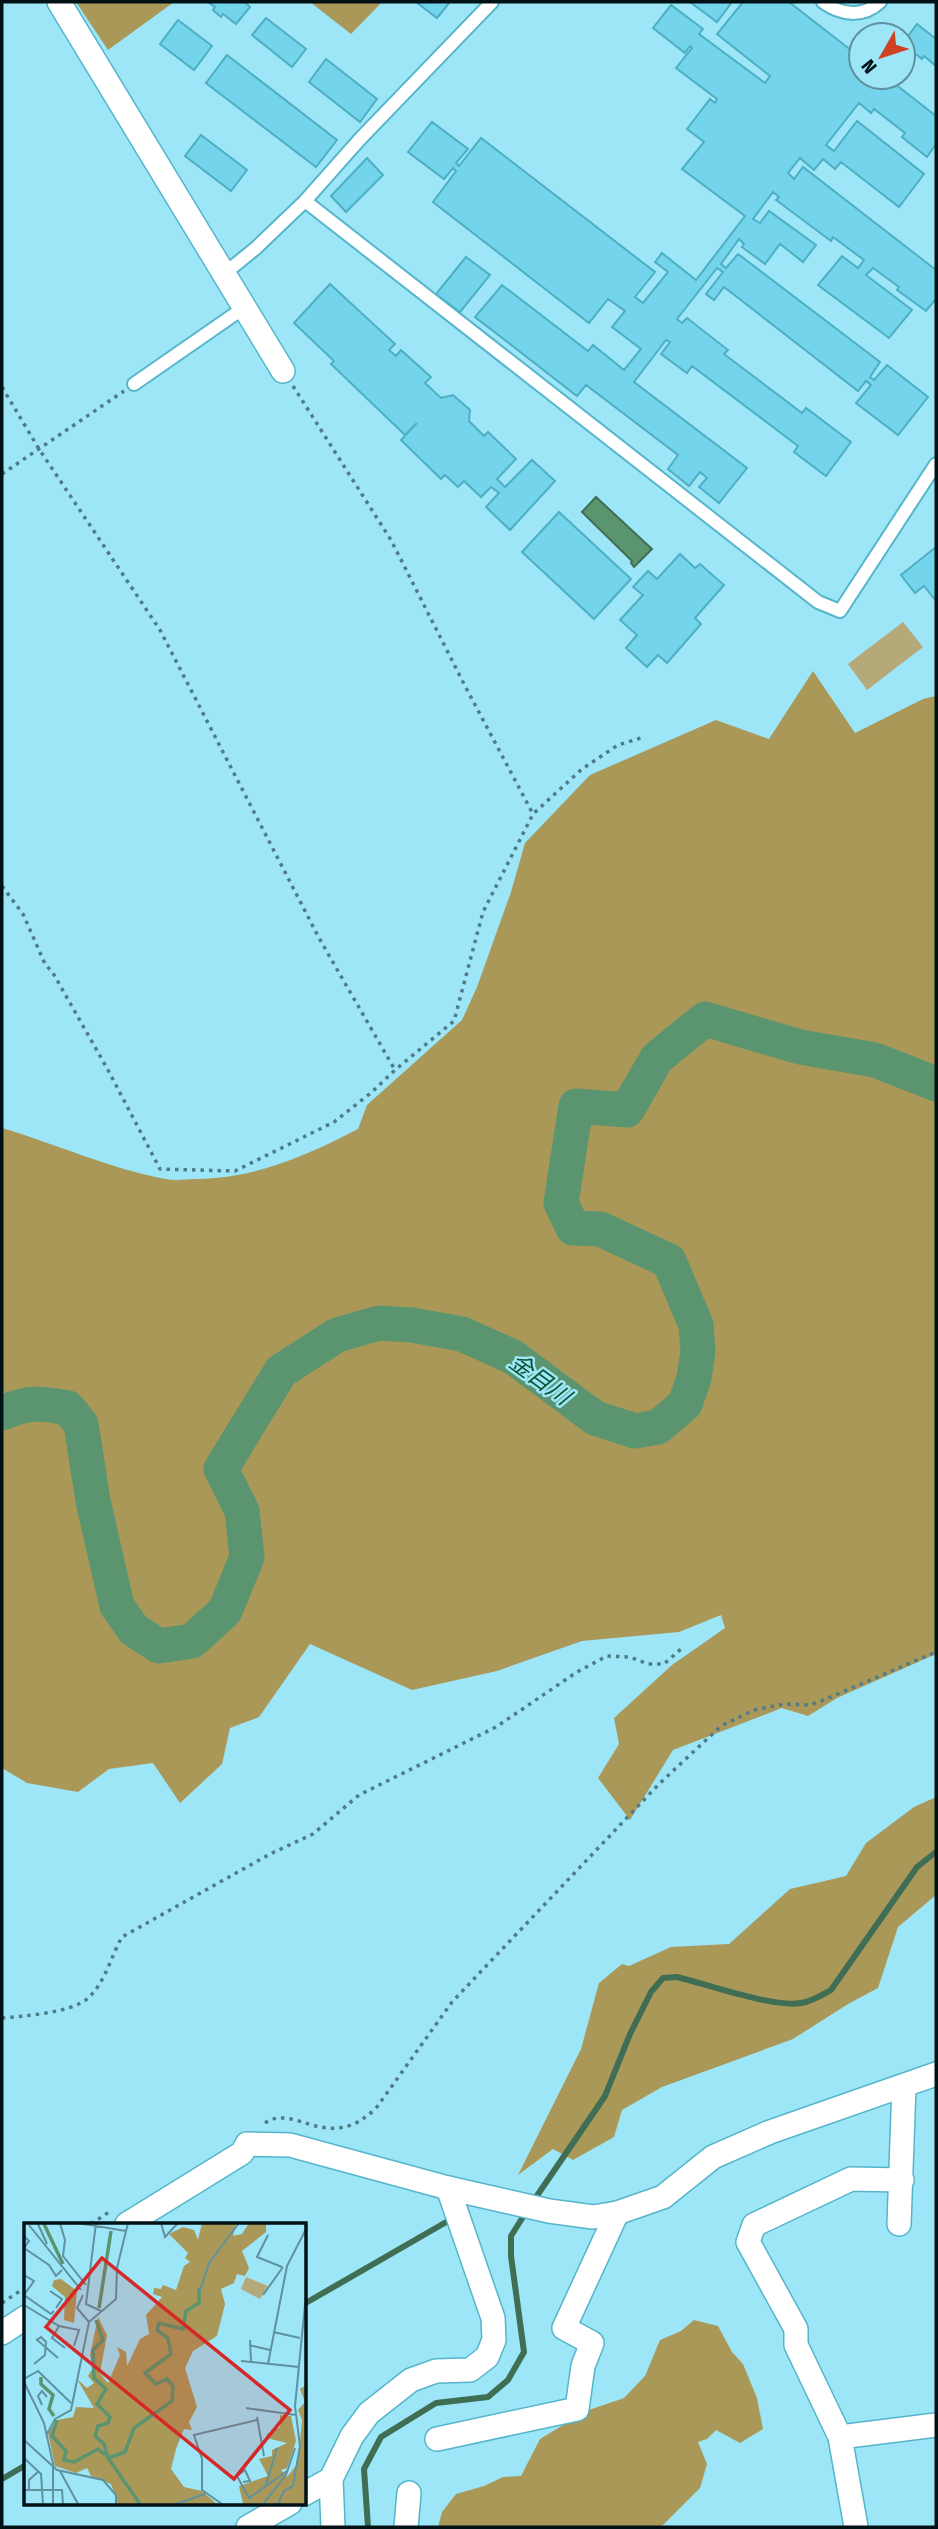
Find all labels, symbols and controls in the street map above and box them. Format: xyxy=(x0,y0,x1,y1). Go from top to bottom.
north arrow xyxy=(847,21,917,91)
text: N xyxy=(857,55,882,78)
water label: 金目川 xyxy=(504,1347,579,1412)
inset map xyxy=(24,2223,306,2504)

